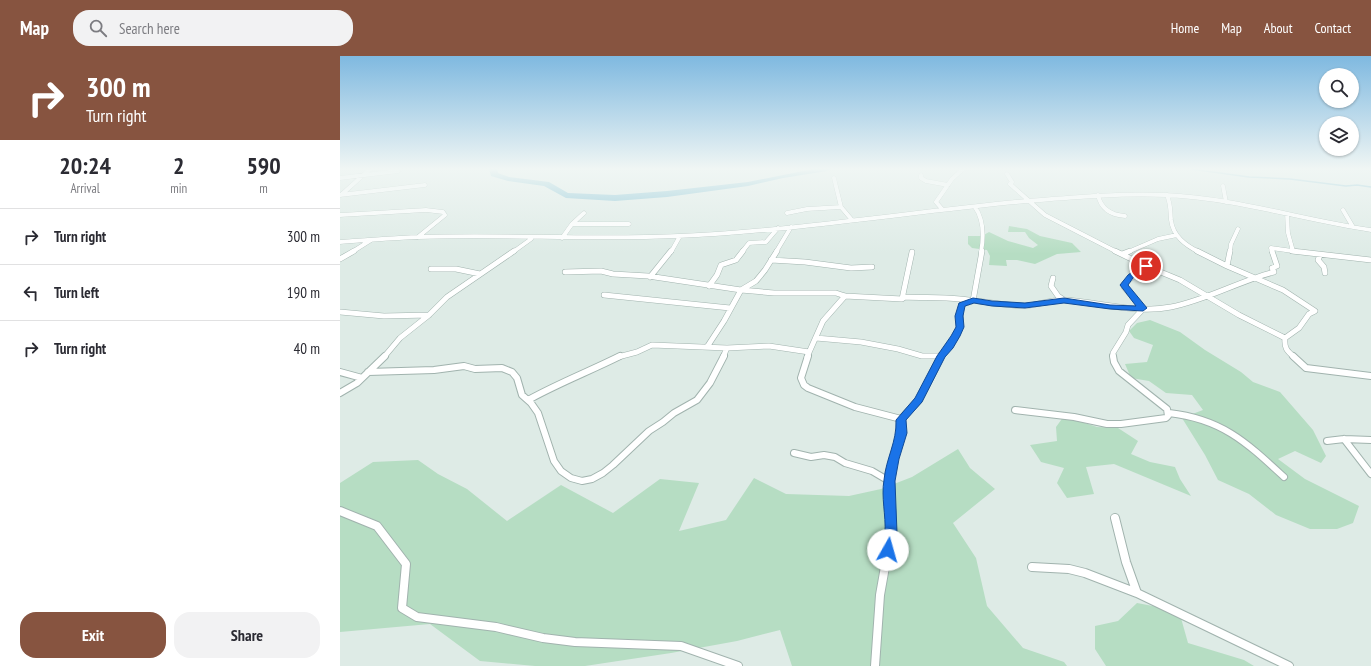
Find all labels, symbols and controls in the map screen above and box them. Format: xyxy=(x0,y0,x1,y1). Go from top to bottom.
search box xyxy=(73,10,353,46)
text: Map xyxy=(20,16,49,40)
icon: search xyxy=(87,17,109,39)
text: Search here xyxy=(119,19,180,38)
text: Home xyxy=(1171,19,1199,37)
text: Map xyxy=(1221,19,1242,37)
text: About xyxy=(1264,19,1293,37)
text: Contact xyxy=(1315,19,1351,37)
text: 300 m xyxy=(86,68,150,105)
map controls xyxy=(1319,68,1359,156)
button: search xyxy=(1319,68,1359,108)
icon: right xyxy=(20,72,72,124)
text: Turn right xyxy=(86,104,146,127)
button: layers xyxy=(1319,116,1359,156)
text: 20:24 xyxy=(59,150,111,181)
text: 2 xyxy=(173,150,184,181)
text: 590 xyxy=(246,150,281,181)
text: Arrival xyxy=(70,180,100,197)
text: min xyxy=(170,180,187,197)
text: m xyxy=(259,180,268,197)
icon: right xyxy=(20,226,42,248)
text: Turn right xyxy=(54,227,106,246)
text: 300 m xyxy=(287,227,320,246)
pin xyxy=(1129,249,1163,283)
icon: arrive xyxy=(1135,255,1157,277)
icon: left xyxy=(20,282,42,304)
text: Turn left xyxy=(54,283,99,302)
text: 190 m xyxy=(287,283,320,302)
icon: right xyxy=(20,338,42,360)
text: Turn right xyxy=(54,339,106,358)
text: 40 m xyxy=(294,339,320,358)
position arrow xyxy=(867,529,909,571)
button: Exit xyxy=(20,612,166,658)
button: Share xyxy=(174,612,320,658)

